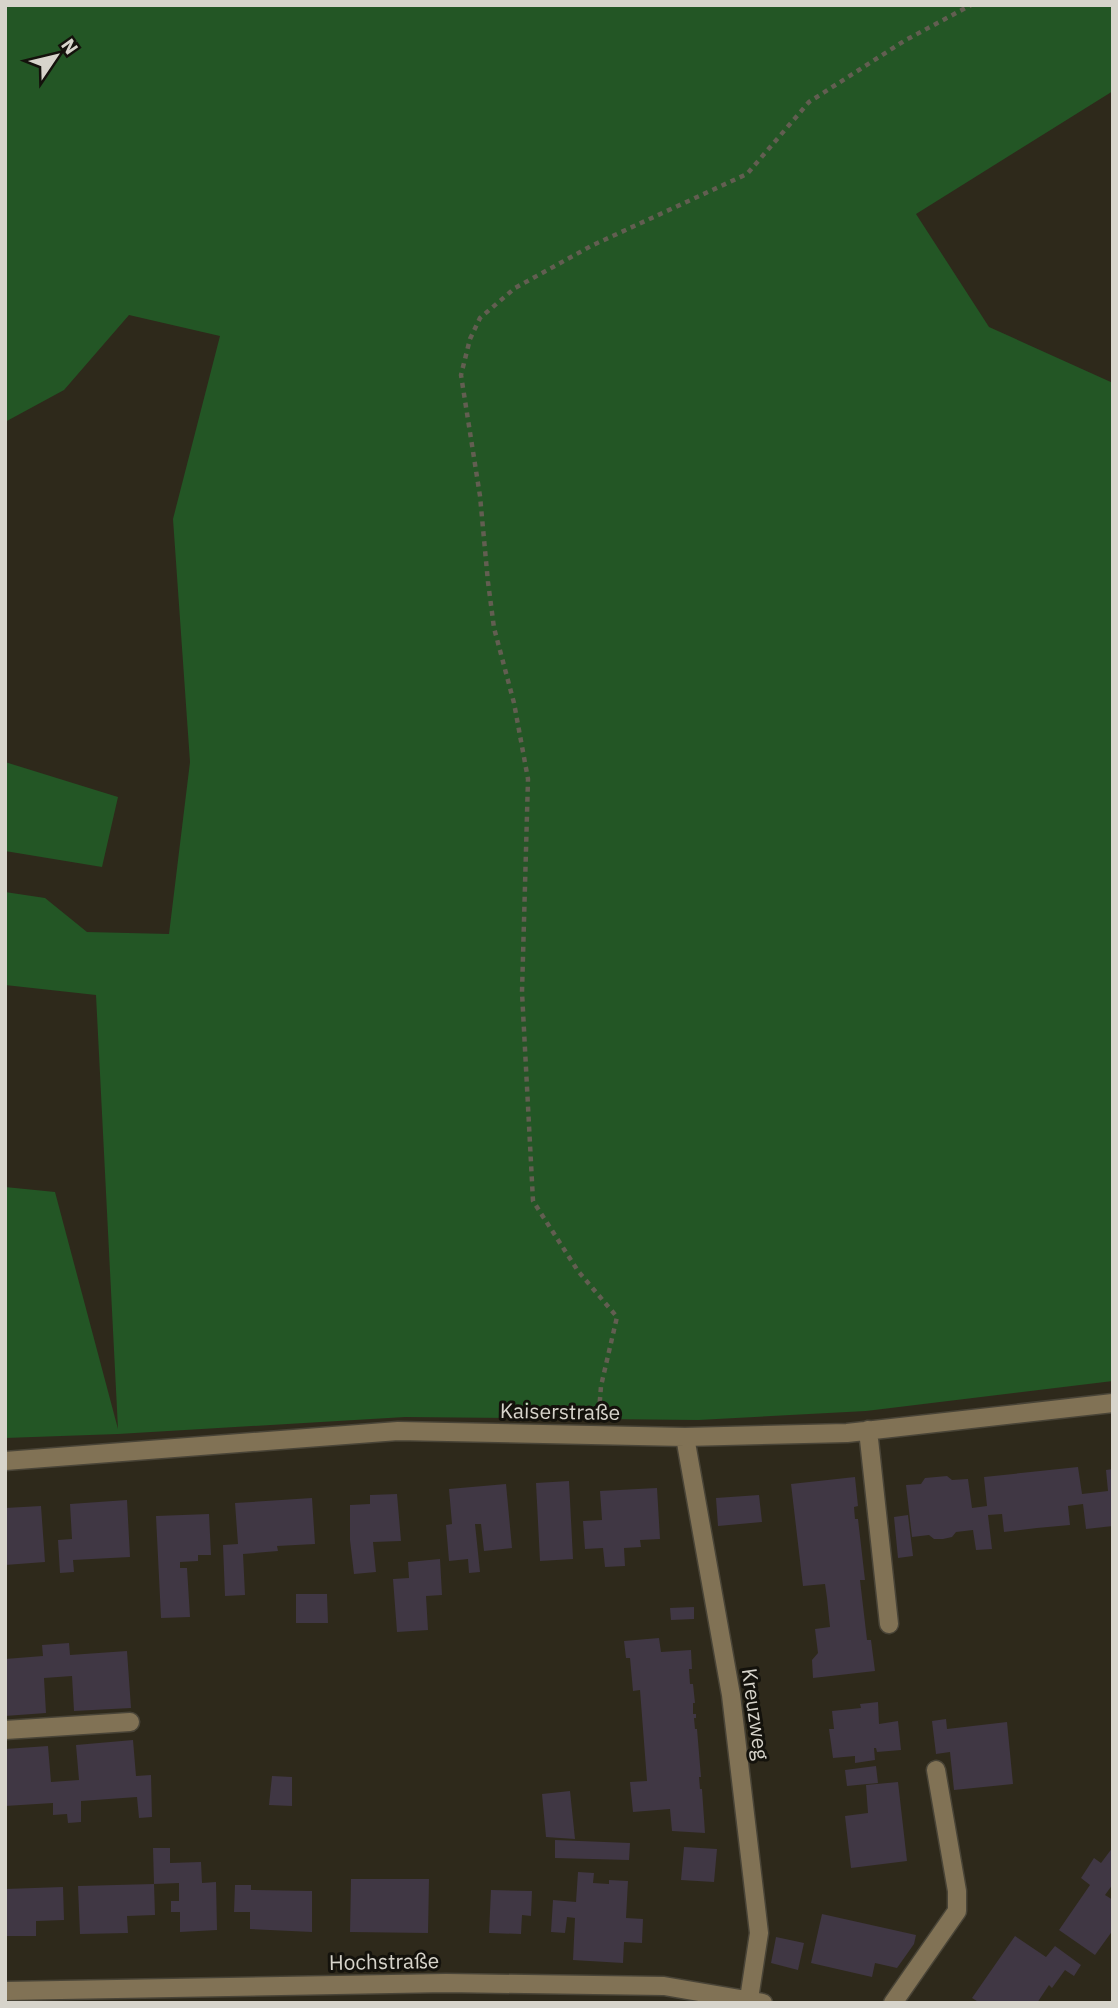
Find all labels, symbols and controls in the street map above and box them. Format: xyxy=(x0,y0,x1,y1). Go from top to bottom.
north arrow xyxy=(21,21,91,91)
text: N xyxy=(56,34,84,59)
street label: Kaiserstraße xyxy=(500,1396,620,1426)
street label: Kreuzweg xyxy=(736,1666,776,1762)
street label: Hochstraße xyxy=(329,1946,439,1976)

